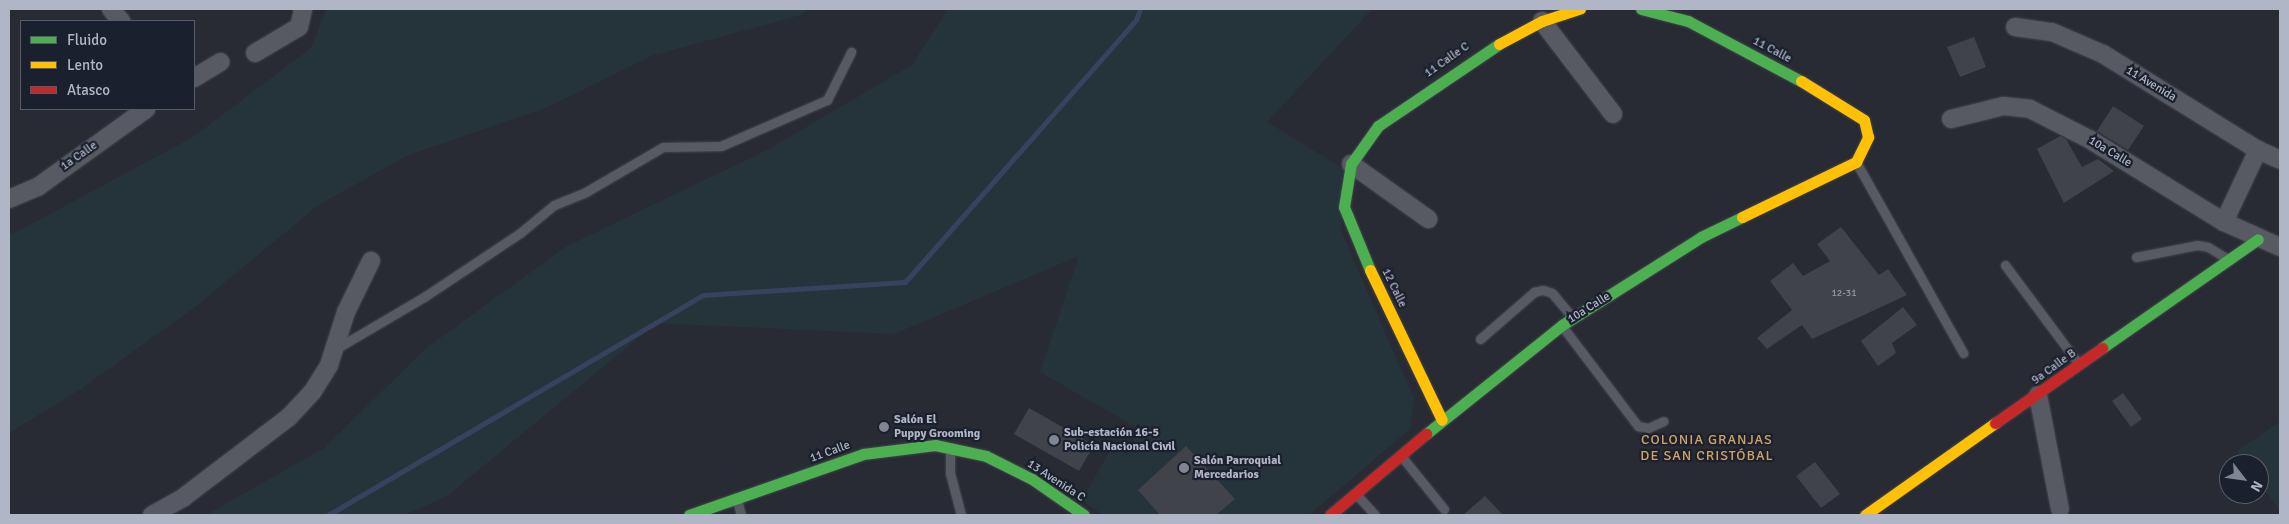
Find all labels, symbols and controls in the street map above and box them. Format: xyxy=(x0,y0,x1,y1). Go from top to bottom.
legend xyxy=(20,20,195,110)
text: Fluido xyxy=(67,31,107,49)
street label: 11 Calle xyxy=(1750,34,1794,66)
street label: 11 Calle C xyxy=(1422,39,1472,81)
text: Lento xyxy=(67,56,103,74)
street label: 11 Avenida xyxy=(2123,63,2179,105)
text: Atasco xyxy=(67,81,110,99)
street label: 10a Calle xyxy=(2086,134,2134,170)
street label: 1a Calle xyxy=(58,138,100,174)
street label: 12 Calle xyxy=(1378,266,1410,310)
house number: 12-31 xyxy=(1831,288,1857,300)
street label: 10a Calle xyxy=(1565,289,1613,327)
street label: 9a Calle B xyxy=(2029,346,2079,388)
place label: Salón El Puppy Grooming xyxy=(894,413,980,441)
marker: Salón El Puppy Grooming xyxy=(878,421,890,433)
place label: Sub-estación 16-5 Policía Nacional Civil xyxy=(1064,426,1175,454)
district label: COLONIA GRANJAS DE SAN CRISTÓBAL xyxy=(1638,432,1776,464)
marker: Sub-estación 16-5 Policía Nacional Civil xyxy=(1048,434,1060,446)
street label: 11 Calle xyxy=(808,438,852,466)
place label: Salón Parroquial Mercedarios xyxy=(1194,454,1281,482)
north arrow xyxy=(2219,454,2269,504)
street label: 13 Avenida C xyxy=(1024,457,1088,505)
marker: Salón Parroquial Mercedarios xyxy=(1178,462,1190,474)
text: N xyxy=(2247,478,2266,495)

